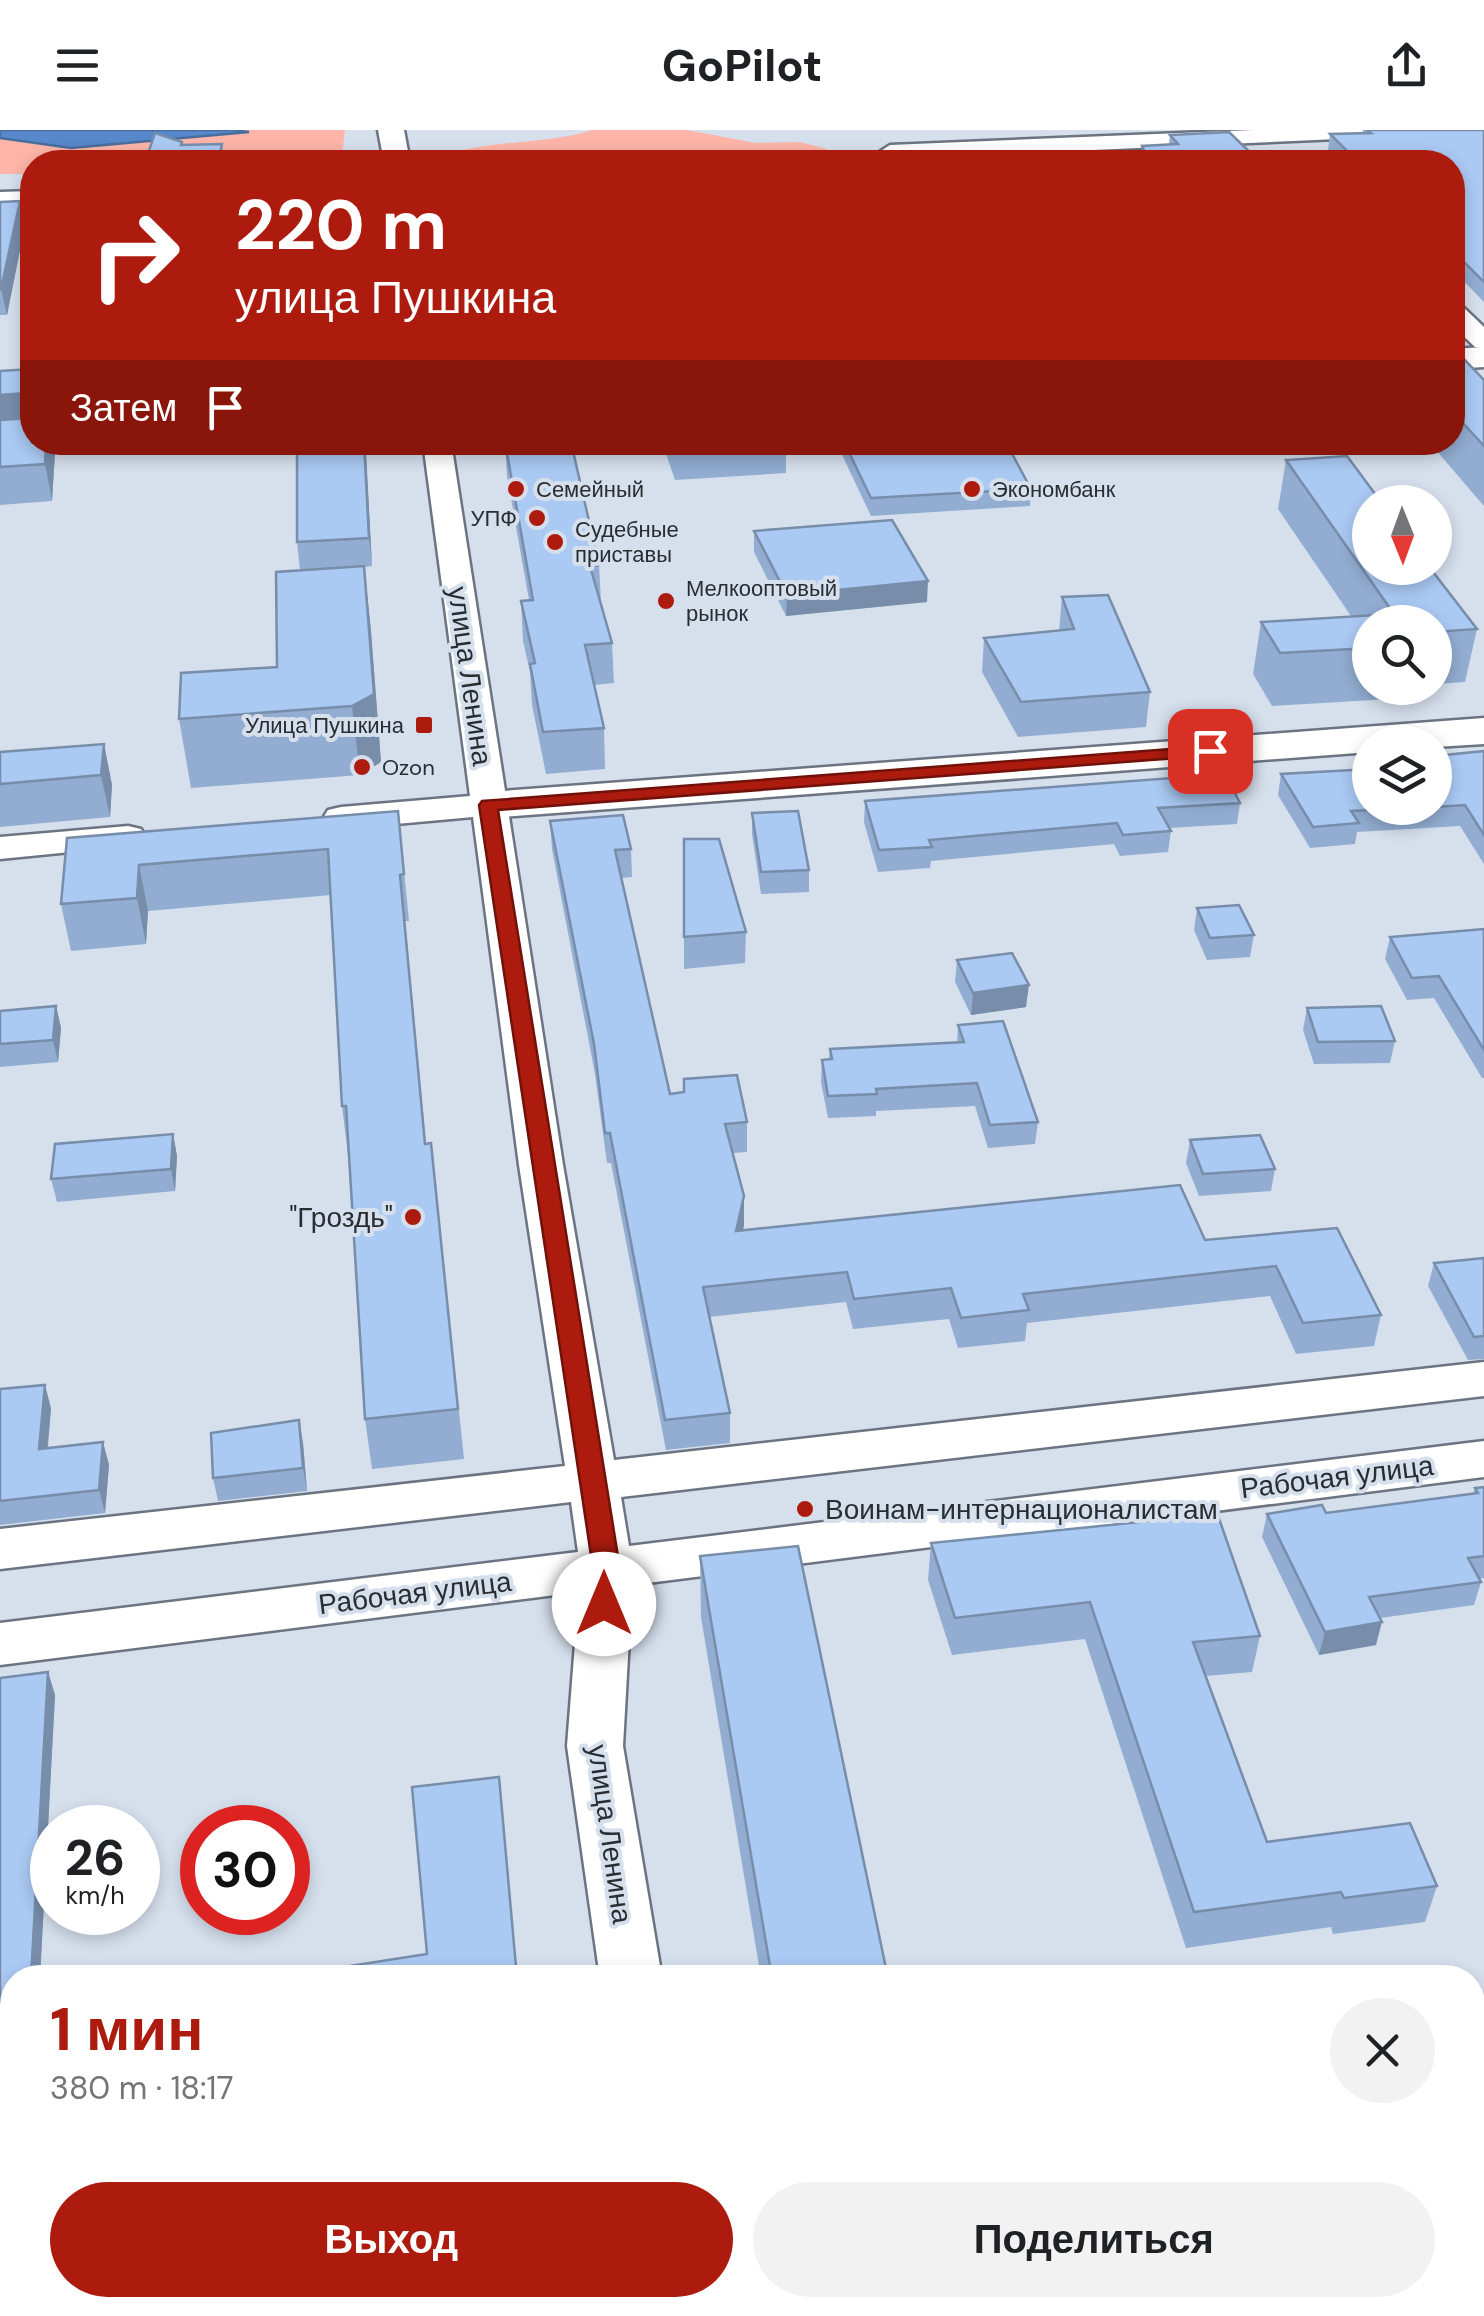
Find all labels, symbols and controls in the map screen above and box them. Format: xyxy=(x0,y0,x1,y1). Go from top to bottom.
text: GoPilot xyxy=(662,36,822,95)
icon: menu xyxy=(50,38,105,93)
icon: share xyxy=(1379,38,1434,93)
text: 220 m xyxy=(235,180,447,271)
icon: right xyxy=(70,190,200,320)
text: улица Пушкина xyxy=(235,268,556,327)
icon: arrive xyxy=(198,380,253,435)
text: Затем xyxy=(70,383,178,433)
place label: Семейный xyxy=(536,475,644,504)
place label: Экономбанк xyxy=(992,475,1116,504)
marker: Семейный xyxy=(505,478,527,500)
marker: Экономбанк xyxy=(961,478,983,500)
north arrow xyxy=(1352,485,1452,585)
map controls xyxy=(1352,485,1452,825)
place label: УПФ xyxy=(470,504,517,533)
marker: УПФ xyxy=(526,507,548,529)
place label: Судебные приставы xyxy=(575,515,679,569)
marker: Судебные приставы xyxy=(544,531,566,553)
place label: Мелкооптовый рынок xyxy=(686,574,837,628)
street label: улица Ленина xyxy=(439,584,501,768)
marker: Мелкооптовый рынок xyxy=(655,590,677,612)
button: search xyxy=(1352,605,1452,705)
pin xyxy=(1168,709,1253,794)
place label: Улица Пушкина xyxy=(245,711,405,740)
marker: Улица Пушкина xyxy=(413,714,435,736)
icon: arrive xyxy=(1183,724,1238,779)
button: layers xyxy=(1352,725,1452,825)
place label: Ozon xyxy=(382,753,435,782)
marker: Ozon xyxy=(351,756,373,778)
place label: "Гроздь" xyxy=(289,1199,393,1236)
marker: "Гроздь" xyxy=(402,1206,424,1228)
street label: Рабочая улица xyxy=(1238,1447,1436,1507)
place label: Воинам-интернационалистам xyxy=(825,1491,1218,1528)
marker: Воинам-интернационалистам xyxy=(794,1498,816,1520)
position arrow xyxy=(552,1552,656,1656)
street label: Рабочая улица xyxy=(316,1563,514,1623)
street label: улица Ленина xyxy=(579,1742,641,1926)
speed limit sign: 30 xyxy=(180,1805,310,1935)
text: 26 xyxy=(65,1825,125,1891)
text: km/h xyxy=(65,1879,125,1912)
text: 1 мин xyxy=(50,1990,203,2069)
button: close xyxy=(1330,1998,1435,2103)
text: 380 m · 18:17 xyxy=(50,2067,234,2109)
button: Выход xyxy=(50,2182,733,2297)
button: Поделиться xyxy=(753,2182,1435,2297)

